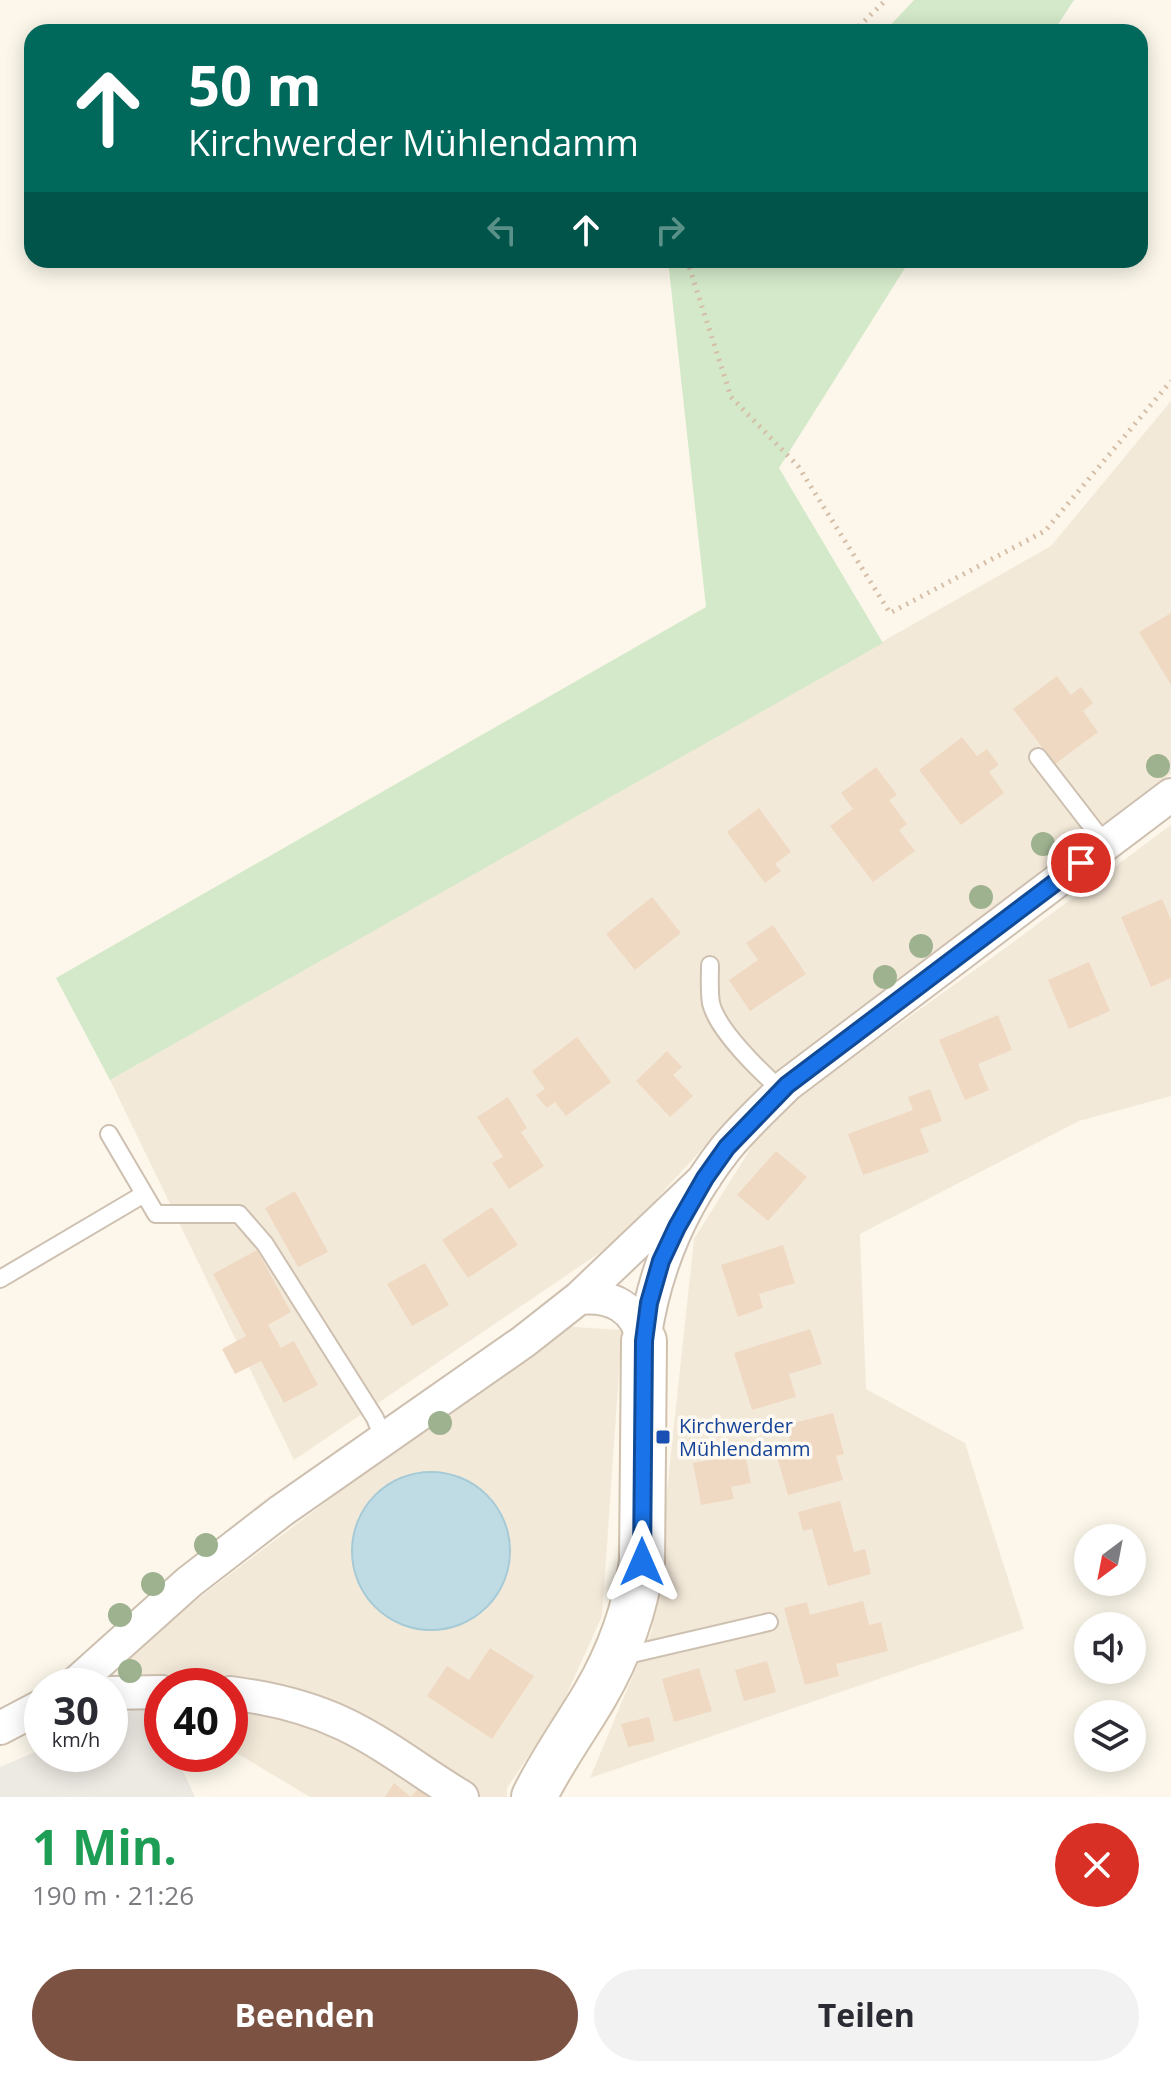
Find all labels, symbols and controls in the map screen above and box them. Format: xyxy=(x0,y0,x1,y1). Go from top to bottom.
text: 50 m xyxy=(188,46,322,122)
icon: ahead xyxy=(56,56,160,160)
text: Kirchwerder Mühlendamm xyxy=(188,118,639,167)
icon: left xyxy=(480,208,524,252)
icon: ahead xyxy=(564,208,608,252)
icon: right xyxy=(648,208,692,252)
pin xyxy=(1047,829,1115,897)
icon: arrive xyxy=(1059,841,1103,885)
place label: Kirchwerder Mühlendamm xyxy=(679,1412,810,1462)
marker: Kirchwerder Mühlendamm xyxy=(654,1428,672,1446)
position arrow xyxy=(600,1520,684,1604)
north arrow xyxy=(1074,1524,1146,1596)
map controls xyxy=(1074,1524,1146,1772)
button: sound xyxy=(1074,1612,1146,1684)
speed limit sign: 40 xyxy=(144,1668,248,1772)
text: 30 xyxy=(53,1682,99,1737)
button: layers xyxy=(1074,1700,1146,1772)
text: km/h xyxy=(52,1726,100,1753)
text: 1 Min. xyxy=(32,1814,177,1879)
button: close xyxy=(1055,1823,1139,1907)
text: 190 m · 21:26 xyxy=(32,1877,194,1913)
button: Beenden xyxy=(32,1969,578,2061)
button: Teilen xyxy=(594,1969,1139,2061)

